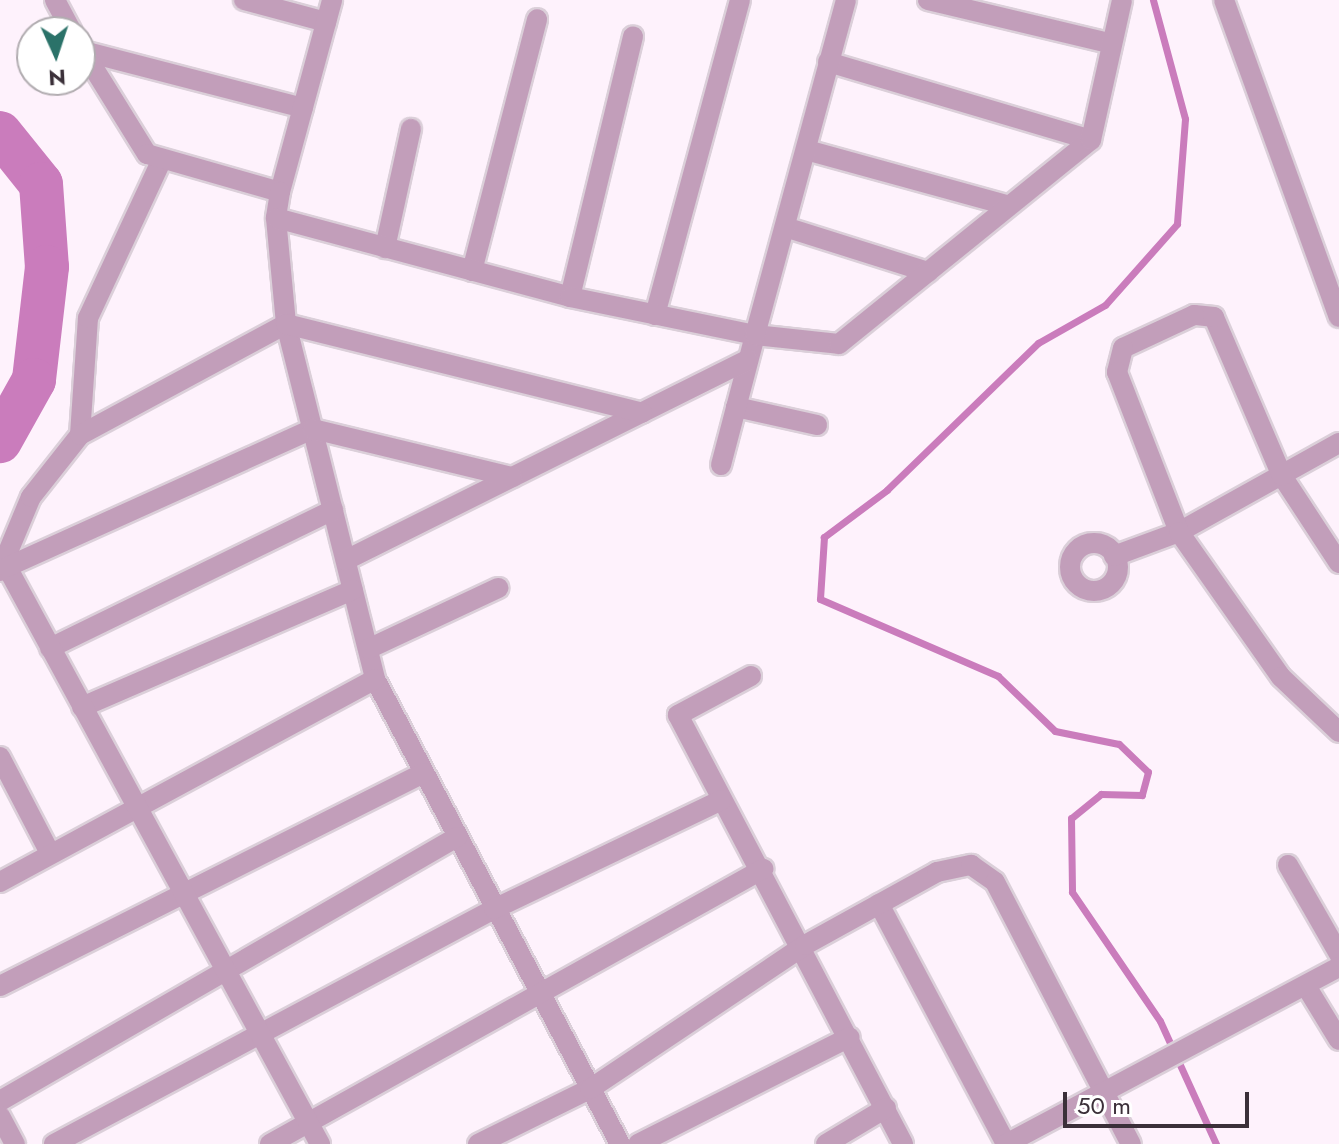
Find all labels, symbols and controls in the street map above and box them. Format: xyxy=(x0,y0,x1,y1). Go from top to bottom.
north arrow xyxy=(16,16,96,96)
text: N xyxy=(48,62,67,94)
scale bar xyxy=(1067,1076,1253,1126)
text: 50 m xyxy=(1077,1088,1131,1123)

